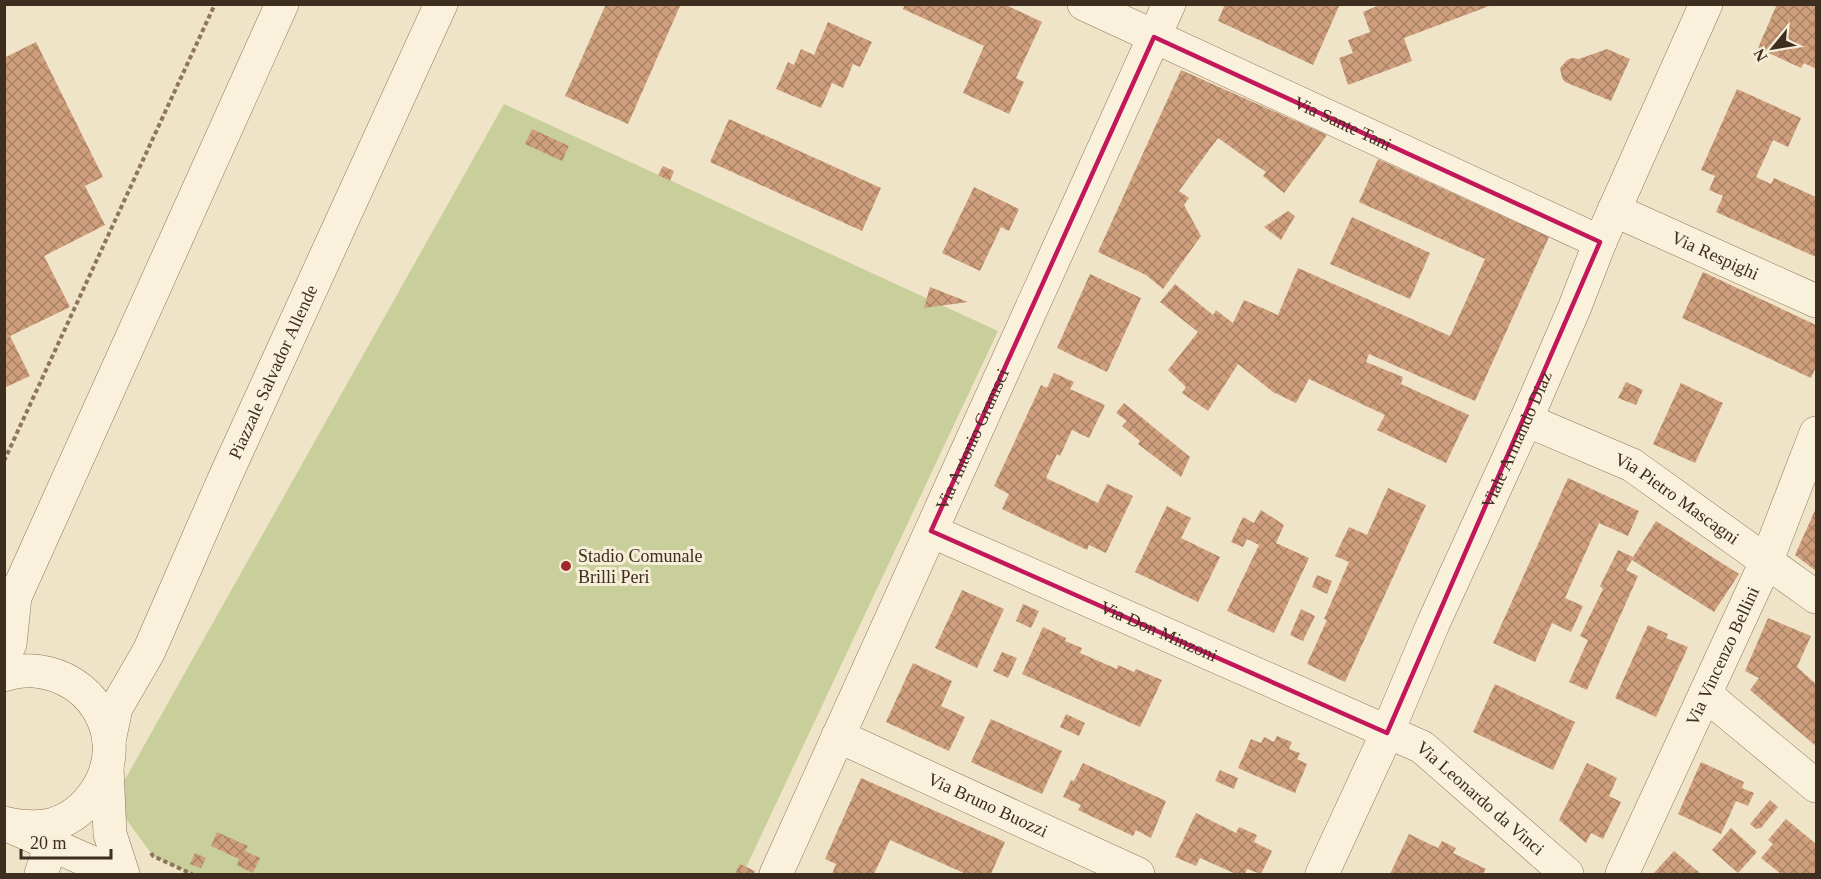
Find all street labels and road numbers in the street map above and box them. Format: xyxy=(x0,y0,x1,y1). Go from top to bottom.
street label: Via Sante Tani xyxy=(1291,92,1395,155)
street label: Via Respighi xyxy=(1668,227,1762,284)
street label: Piazzale Salvador Allende xyxy=(225,282,321,462)
street label: Via Antonio Gramsci xyxy=(932,365,1013,513)
street label: Viale Armando Diaz xyxy=(1477,368,1556,511)
street label: Via Pietro Mascagni xyxy=(1612,449,1743,549)
street label: Via Vincenzo Bellini xyxy=(1682,584,1763,729)
street label: Via Don Minzoni xyxy=(1097,597,1221,666)
street label: Via Leonardo da Vinci xyxy=(1412,737,1548,859)
street label: Via Bruno Buozzi xyxy=(925,769,1051,841)

